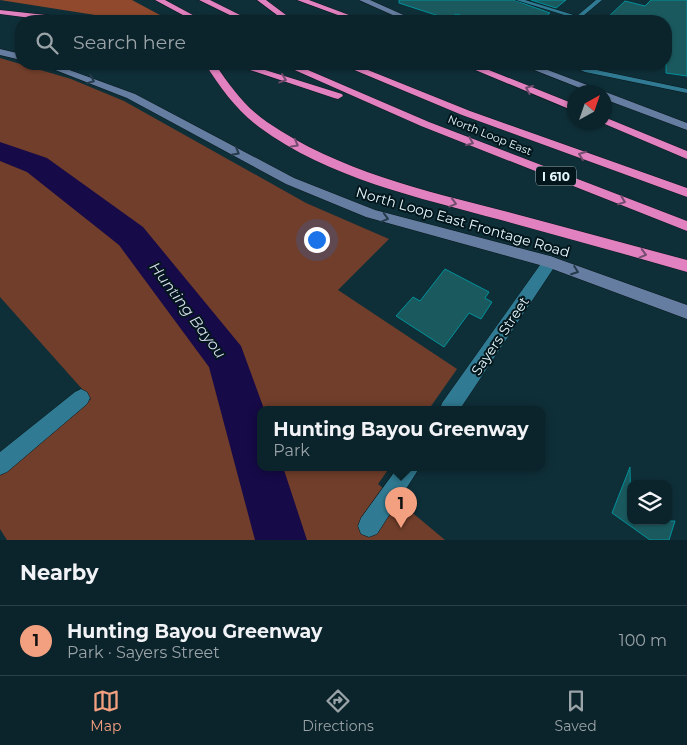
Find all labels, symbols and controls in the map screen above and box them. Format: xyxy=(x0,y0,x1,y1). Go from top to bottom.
search box xyxy=(15,15,672,70)
icon: search xyxy=(33,29,61,57)
text: Search here xyxy=(73,31,186,54)
one-way arrow xyxy=(278,73,287,83)
one-way arrow xyxy=(86,74,95,84)
one-way arrow xyxy=(525,85,534,96)
north arrow xyxy=(567,85,612,130)
street label: North Loop East xyxy=(446,112,535,158)
one-way arrow xyxy=(465,136,474,147)
one-way arrow xyxy=(290,138,299,148)
one-way arrow xyxy=(231,146,240,156)
one-way arrow xyxy=(578,151,586,161)
road number: I 610 xyxy=(536,167,576,186)
street label: North Loop East Frontage Road xyxy=(354,183,572,261)
one-way arrow xyxy=(617,195,625,205)
one-way arrow xyxy=(448,197,456,207)
one-way arrow xyxy=(380,212,389,223)
your location xyxy=(304,227,330,253)
one-way arrow xyxy=(639,248,648,259)
water label: Hunting Bayou xyxy=(146,258,230,362)
one-way arrow xyxy=(570,265,578,275)
street label: Sayers Street xyxy=(467,293,533,379)
popup xyxy=(257,406,545,471)
text: Hunting Bayou Greenway xyxy=(273,418,529,441)
text: Park xyxy=(273,441,310,460)
map controls xyxy=(627,480,672,525)
button: layers xyxy=(627,480,672,525)
pin: 1 xyxy=(385,487,417,528)
text: Nearby xyxy=(20,560,99,585)
text: Hunting Bayou Greenway xyxy=(67,620,322,643)
text: 1 xyxy=(33,631,39,650)
text: 100 m xyxy=(619,631,667,650)
text: Park · Sayers Street xyxy=(67,643,220,662)
tab: Map xyxy=(90,687,121,735)
tab: Directions xyxy=(302,687,374,735)
tab: Saved xyxy=(555,687,597,735)

